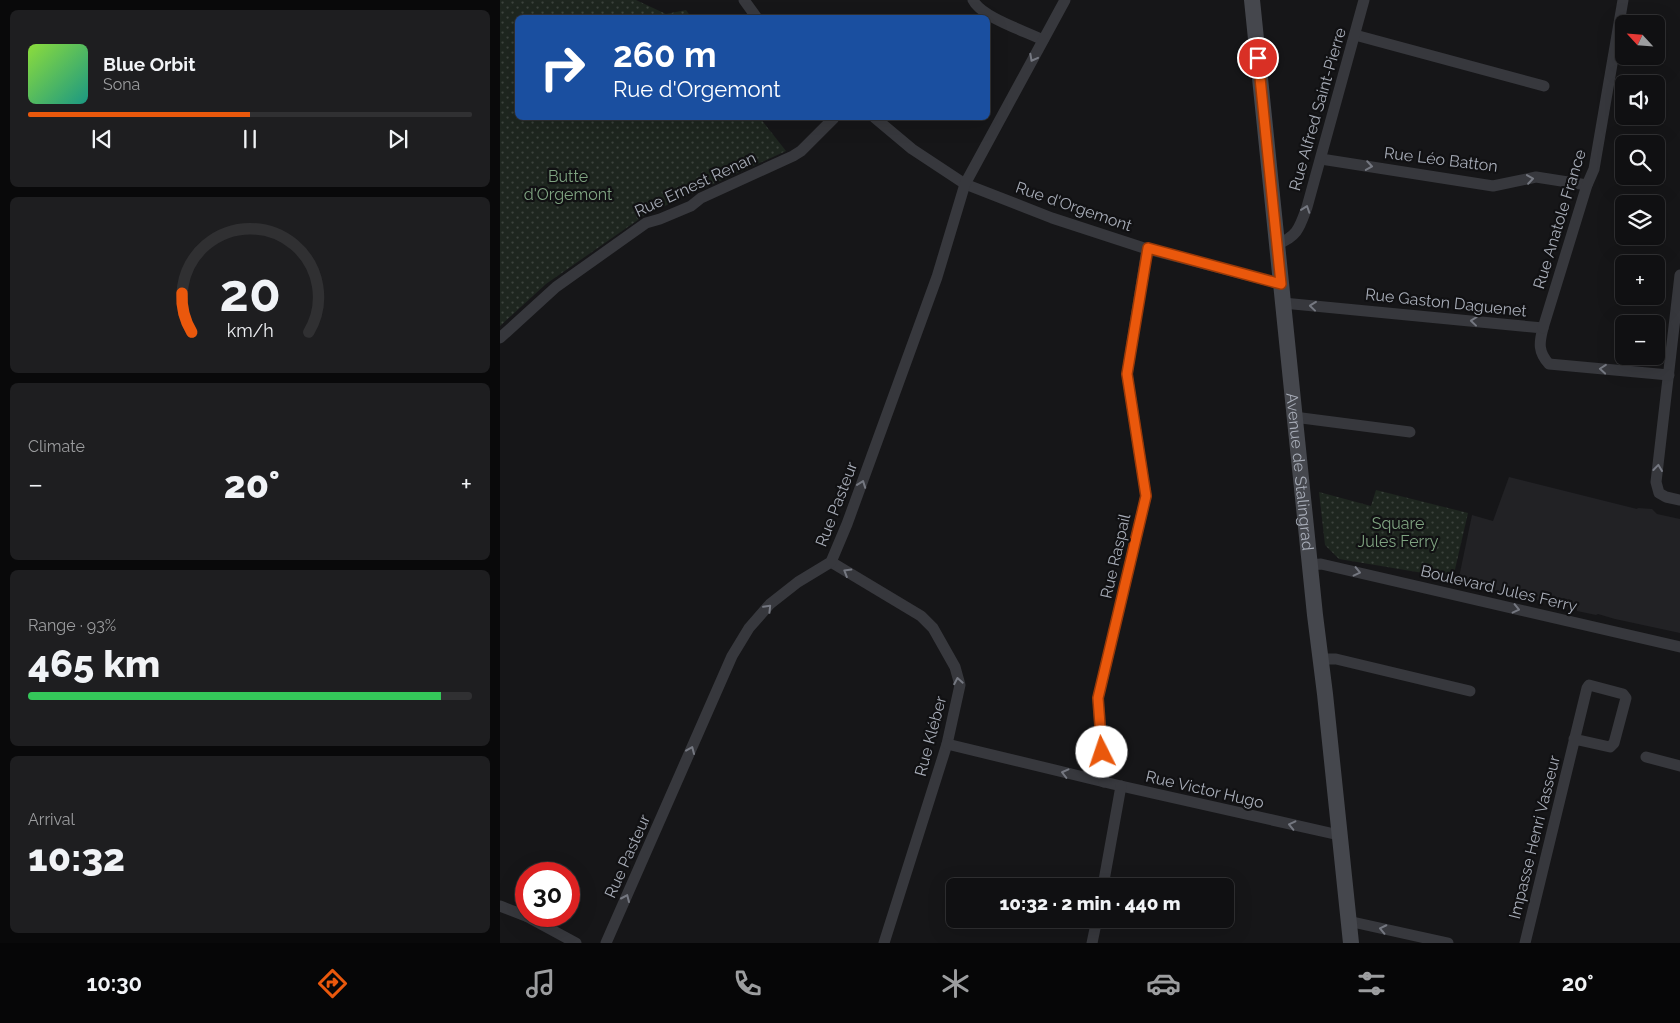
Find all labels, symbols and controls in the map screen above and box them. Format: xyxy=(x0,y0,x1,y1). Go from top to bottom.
north arrow xyxy=(1615,15,1665,65)
map controls xyxy=(1615,15,1665,365)
street label: Rue Alfred Saint-Pierre xyxy=(1285,26,1350,193)
text: 260 m xyxy=(613,34,716,75)
icon: right xyxy=(530,35,595,100)
pin xyxy=(1237,37,1279,79)
icon: arrive xyxy=(1244,44,1272,72)
text: Blue Orbit xyxy=(103,53,195,75)
one-way arrow xyxy=(1029,53,1039,62)
text: Sona xyxy=(103,75,140,94)
button: sound xyxy=(1615,75,1665,125)
text: Rue d'Orgemont xyxy=(613,76,781,102)
icon: previous xyxy=(88,125,116,153)
icon: pause xyxy=(236,125,264,153)
icon: next xyxy=(384,125,412,153)
button: search xyxy=(1615,135,1665,185)
street label: Rue Léo Batton xyxy=(1383,143,1499,176)
street label: Rue Anatole France xyxy=(1529,147,1590,291)
street label: Rue Ernest Renan xyxy=(632,148,759,221)
one-way arrow xyxy=(1365,161,1374,171)
park label: Butte d'Orgemont xyxy=(524,167,613,204)
one-way arrow xyxy=(1526,174,1534,185)
street label: Rue d'Orgemont xyxy=(1013,178,1135,236)
button: layers xyxy=(1615,195,1665,245)
one-way arrow xyxy=(1300,206,1310,214)
button: + xyxy=(1615,255,1665,305)
text: 20 xyxy=(219,262,281,323)
street label: Rue Gaston Daguenet xyxy=(1364,285,1528,320)
one-way arrow xyxy=(1308,300,1316,311)
button: − xyxy=(1615,315,1665,365)
one-way arrow xyxy=(1470,316,1478,327)
text: km/h xyxy=(226,320,274,341)
one-way arrow xyxy=(1599,363,1607,374)
street label: Avenue de Stalingrad xyxy=(1282,392,1317,552)
text: Climate xyxy=(28,437,85,456)
street label: Rue Pasteur xyxy=(812,459,861,549)
text: 20° xyxy=(224,462,280,507)
one-way arrow xyxy=(1652,463,1663,471)
text: − xyxy=(28,468,43,501)
text: + xyxy=(460,468,472,501)
one-way arrow xyxy=(856,480,866,488)
street label: Rue Raspail xyxy=(1096,511,1135,600)
park label: Square Jules Ferry xyxy=(1358,514,1439,551)
street label: Boulevard Jules Ferry xyxy=(1419,561,1579,616)
one-way arrow xyxy=(1353,566,1362,577)
one-way arrow xyxy=(843,568,852,578)
one-way arrow xyxy=(1511,603,1520,614)
one-way arrow xyxy=(762,604,771,613)
text: Range · 93% xyxy=(28,616,116,635)
text: 465 km xyxy=(28,641,160,686)
one-way arrow xyxy=(953,676,963,685)
street label: Rue Kléber xyxy=(911,694,950,778)
position arrow xyxy=(1075,725,1127,777)
one-way arrow xyxy=(685,746,696,755)
street label: Impasse Henri Vasseur xyxy=(1505,753,1564,921)
street label: Rue Victor Hugo xyxy=(1144,767,1266,812)
one-way arrow xyxy=(1061,768,1070,779)
text: Arrival xyxy=(28,810,75,829)
street label: Rue Pasteur xyxy=(601,811,654,901)
one-way arrow xyxy=(1287,820,1296,830)
text: 10:32 xyxy=(28,835,125,880)
speed limit sign: 30 xyxy=(515,862,580,927)
text: 10:32 · 2 min · 440 m xyxy=(999,892,1181,914)
one-way arrow xyxy=(619,894,630,903)
one-way arrow xyxy=(1378,924,1387,935)
icon: directions xyxy=(315,966,350,1001)
icon: music xyxy=(523,966,558,1001)
icon: phone xyxy=(730,966,765,1001)
icon: climate xyxy=(938,966,973,1001)
icon: car xyxy=(1146,966,1181,1001)
icon: filters xyxy=(1354,966,1389,1001)
text: 10:30 xyxy=(86,970,142,996)
text: 20° xyxy=(1562,970,1594,996)

